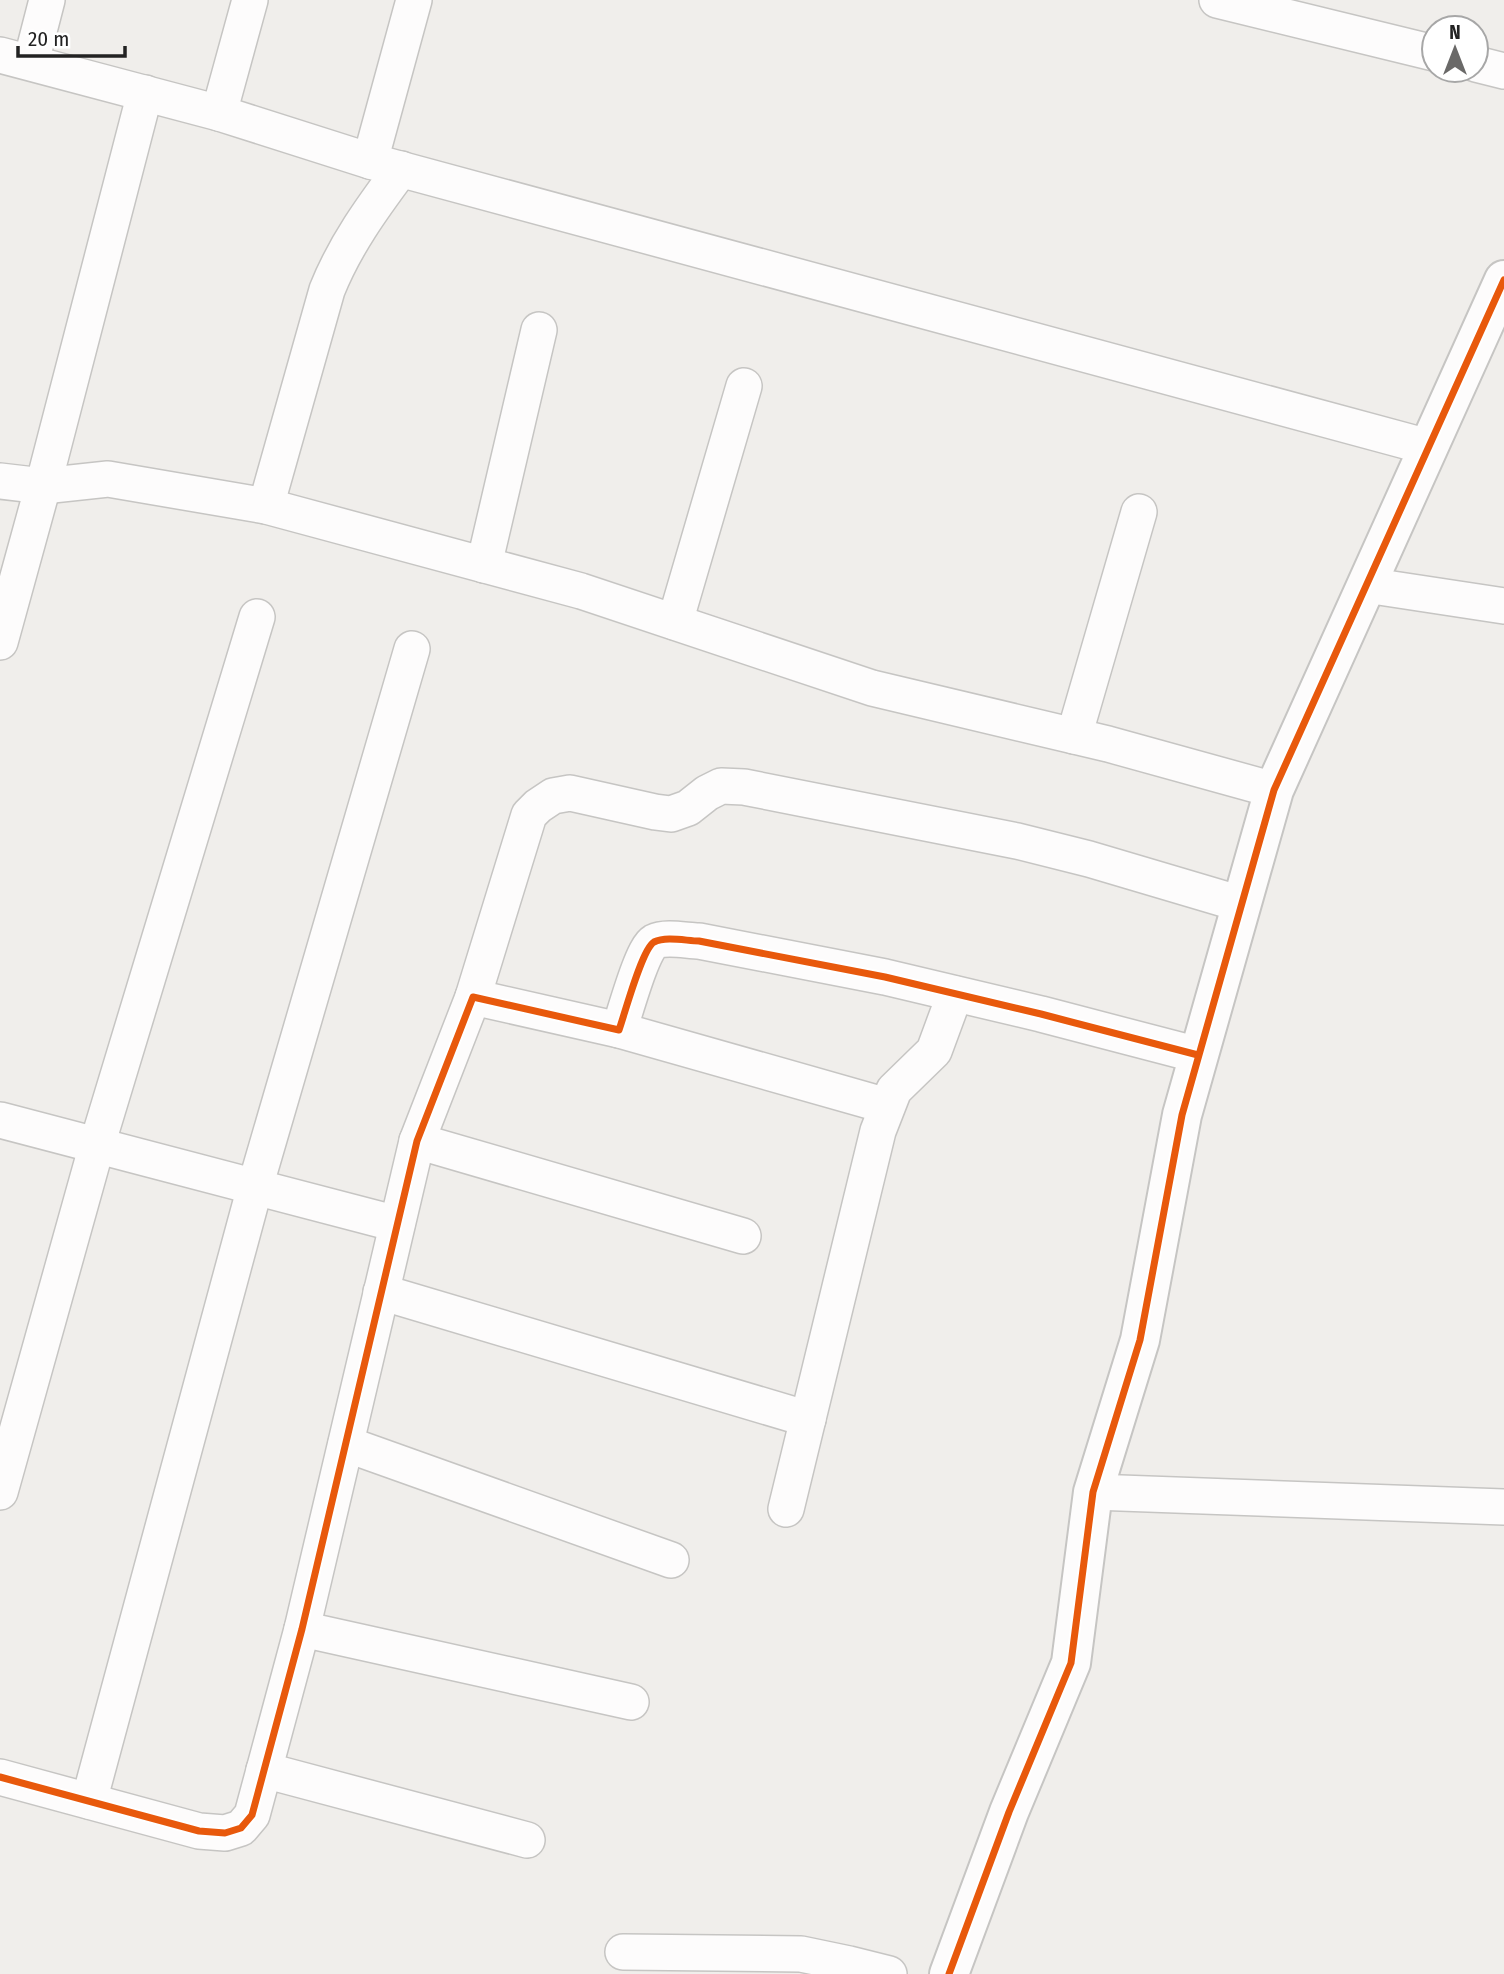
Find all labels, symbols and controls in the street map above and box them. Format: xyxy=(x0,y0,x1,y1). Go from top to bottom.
scale bar xyxy=(18,14,124,58)
north arrow xyxy=(1420,14,1490,84)
text: N xyxy=(1449,21,1461,44)
text: 20 m xyxy=(28,26,69,52)

